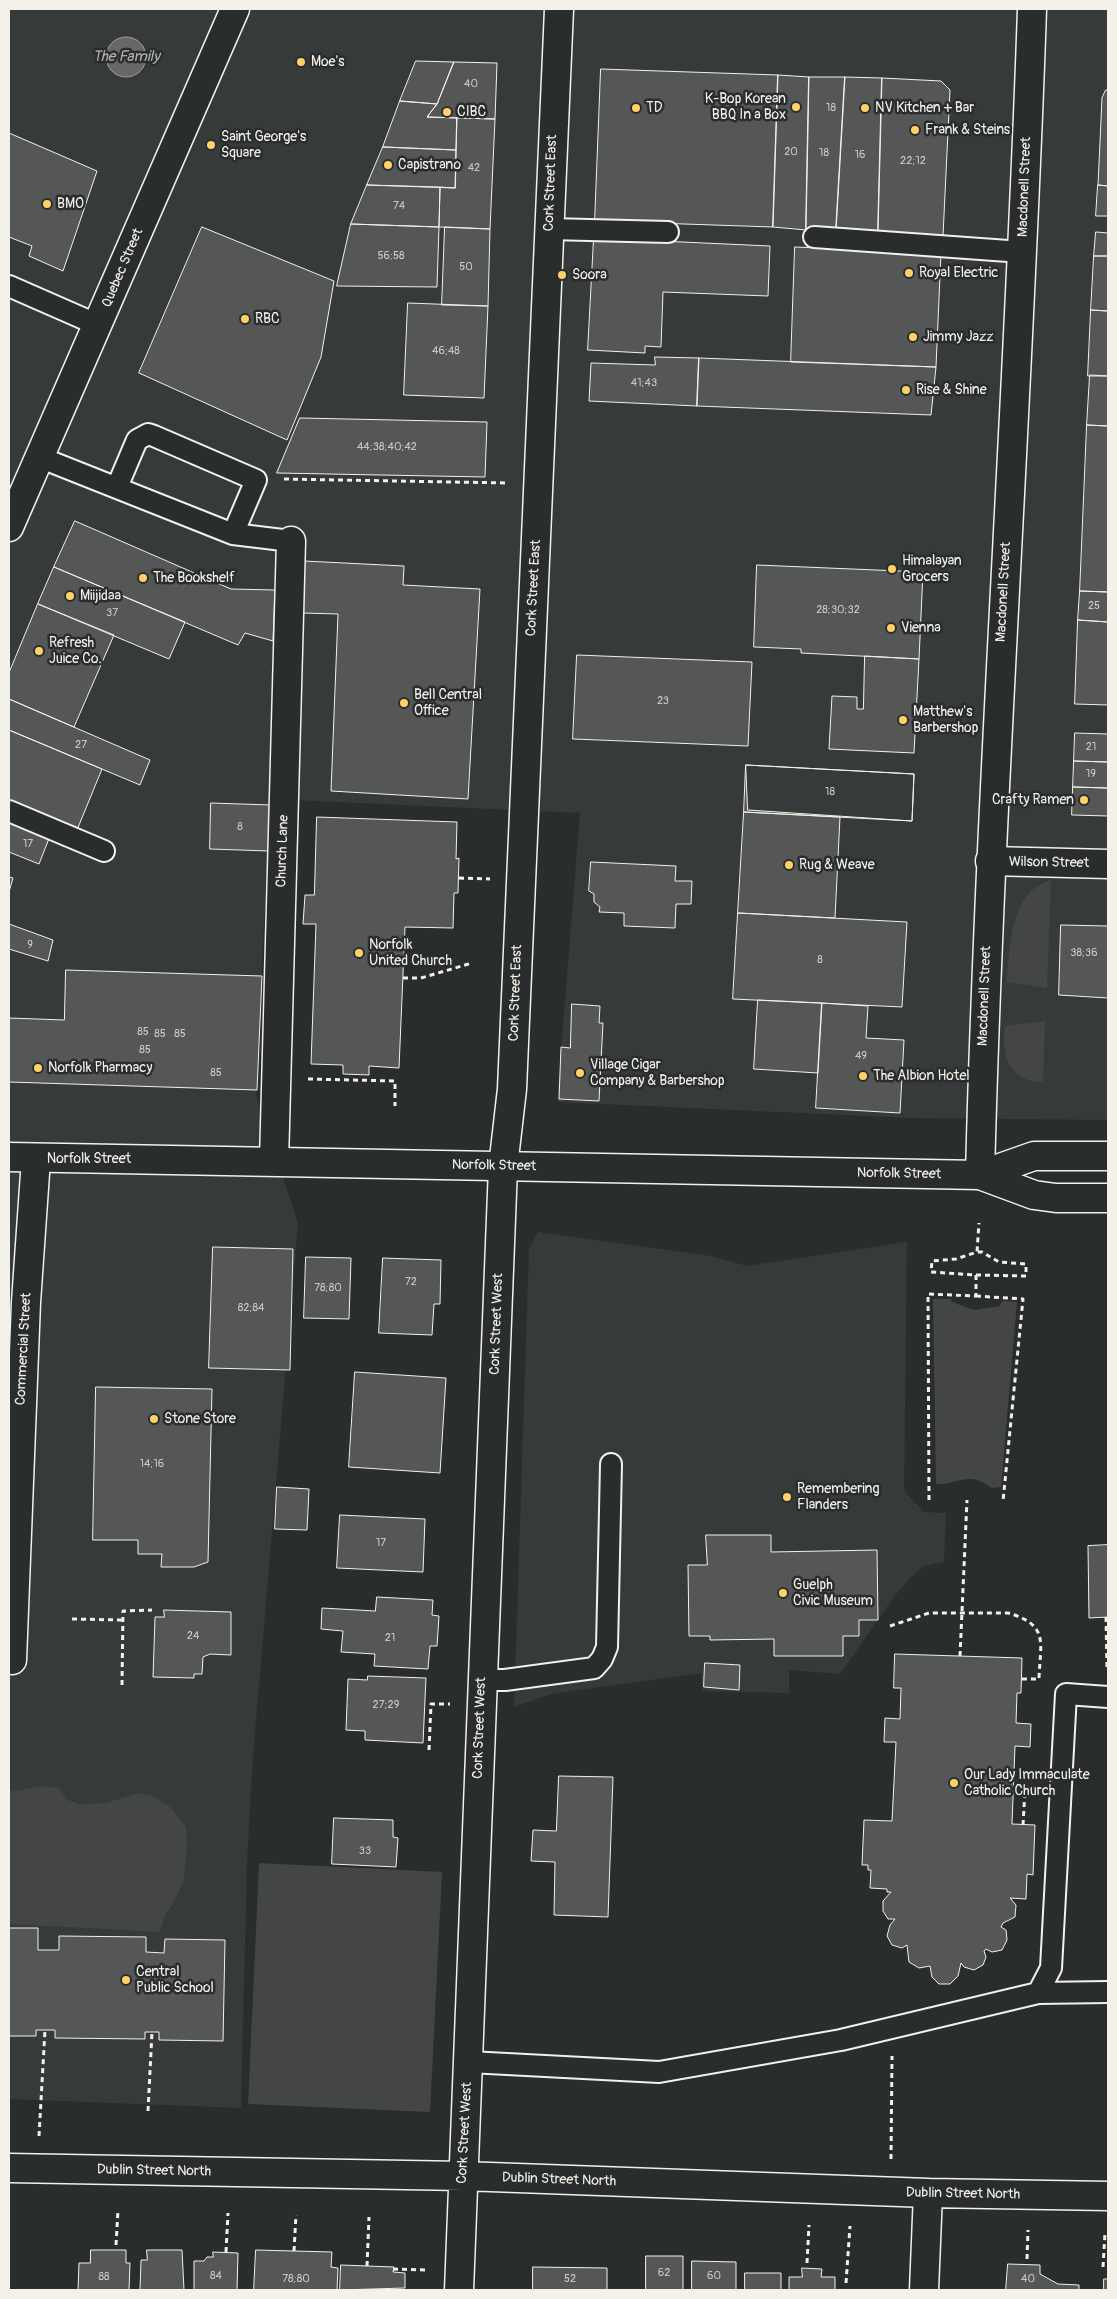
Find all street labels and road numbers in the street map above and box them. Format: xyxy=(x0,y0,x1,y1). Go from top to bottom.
street label: Cork Street East xyxy=(541,134,561,232)
street label: Macdonell Street xyxy=(1015,137,1035,237)
street label: Quebec Street xyxy=(99,226,147,310)
street label: Cork Street East xyxy=(523,539,545,637)
street label: Macdonell Street xyxy=(993,542,1015,642)
street label: Church Lane xyxy=(273,814,293,888)
street label: Wilson Street xyxy=(1009,854,1089,872)
street label: Cork Street East xyxy=(506,944,526,1042)
street label: Macdonell Street xyxy=(975,946,995,1046)
street label: Norfolk Street xyxy=(47,1151,131,1167)
street label: Norfolk Street xyxy=(452,1157,536,1175)
street label: Norfolk Street xyxy=(857,1165,941,1183)
street label: Cork Street West xyxy=(487,1273,507,1375)
street label: Commercial Street xyxy=(13,1292,35,1406)
street label: Cork Street West xyxy=(470,1677,490,1779)
street label: Cork Street West xyxy=(454,2082,476,2184)
street label: Dublin Street North xyxy=(97,2162,211,2180)
street label: Dublin Street North xyxy=(502,2170,616,2190)
street label: Dublin Street North xyxy=(906,2185,1020,2203)

